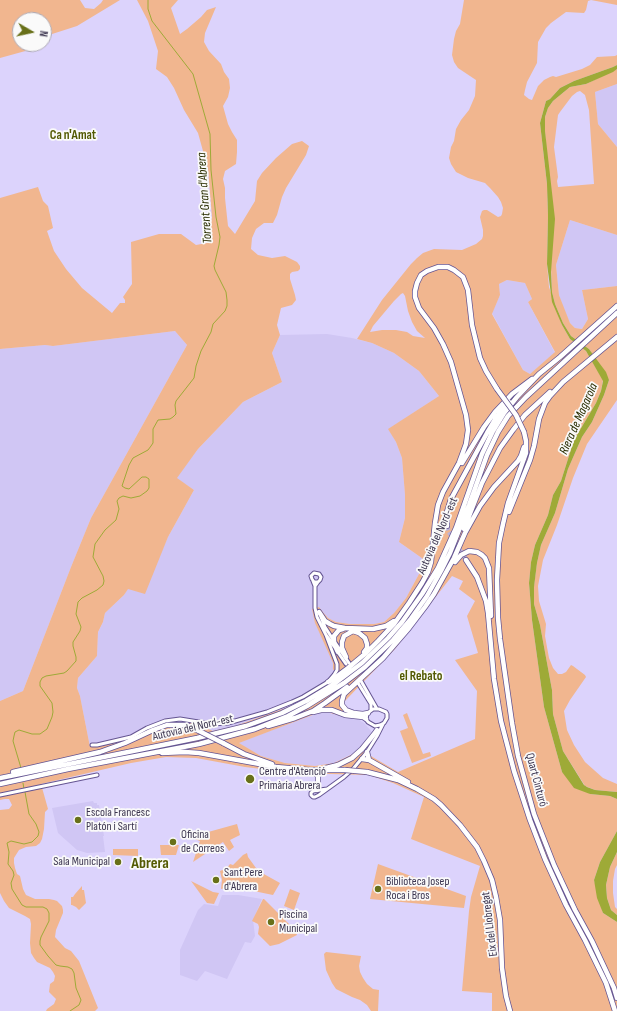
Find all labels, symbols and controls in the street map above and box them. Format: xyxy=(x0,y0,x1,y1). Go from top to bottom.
north arrow xyxy=(12,12,52,52)
text: N xyxy=(36,30,50,38)
district label: Ca n'Amat xyxy=(50,128,96,144)
water label: Torrent Gran d'Abrera xyxy=(194,152,216,244)
water label: Riera de Magarola xyxy=(556,381,602,457)
street label: Autovia del Nord-est xyxy=(415,495,461,577)
district label: el Rebato xyxy=(400,669,442,685)
street label: Autovia del Nord-est xyxy=(151,712,235,744)
street label: Quart Cinturó xyxy=(522,752,550,808)
place label: Centre d'Atenció Primària Abrera xyxy=(259,765,326,793)
marker: Centre d'Atenció Primària Abrera xyxy=(244,773,256,785)
place label: Escola Francesc Platón i Sartí xyxy=(86,806,150,834)
marker: Escola Francesc Platón i Sartí xyxy=(73,815,83,825)
place label: Oficina de Correos xyxy=(181,828,224,856)
marker: Oficina de Correos xyxy=(168,837,178,847)
district label: Abrera xyxy=(131,854,169,874)
place label: Sala Municipal xyxy=(53,855,110,869)
marker: Sala Municipal xyxy=(113,857,123,867)
place label: Sant Pere d'Abrera xyxy=(224,866,263,894)
marker: Sant Pere d'Abrera xyxy=(211,875,221,885)
place label: Biblioteca Josep Roca i Bros xyxy=(386,875,449,903)
marker: Biblioteca Josep Roca i Bros xyxy=(373,884,383,894)
street label: Eix del Llobregat xyxy=(479,891,501,957)
place label: Piscina Municipal xyxy=(279,908,317,936)
marker: Piscina Municipal xyxy=(266,917,276,927)

